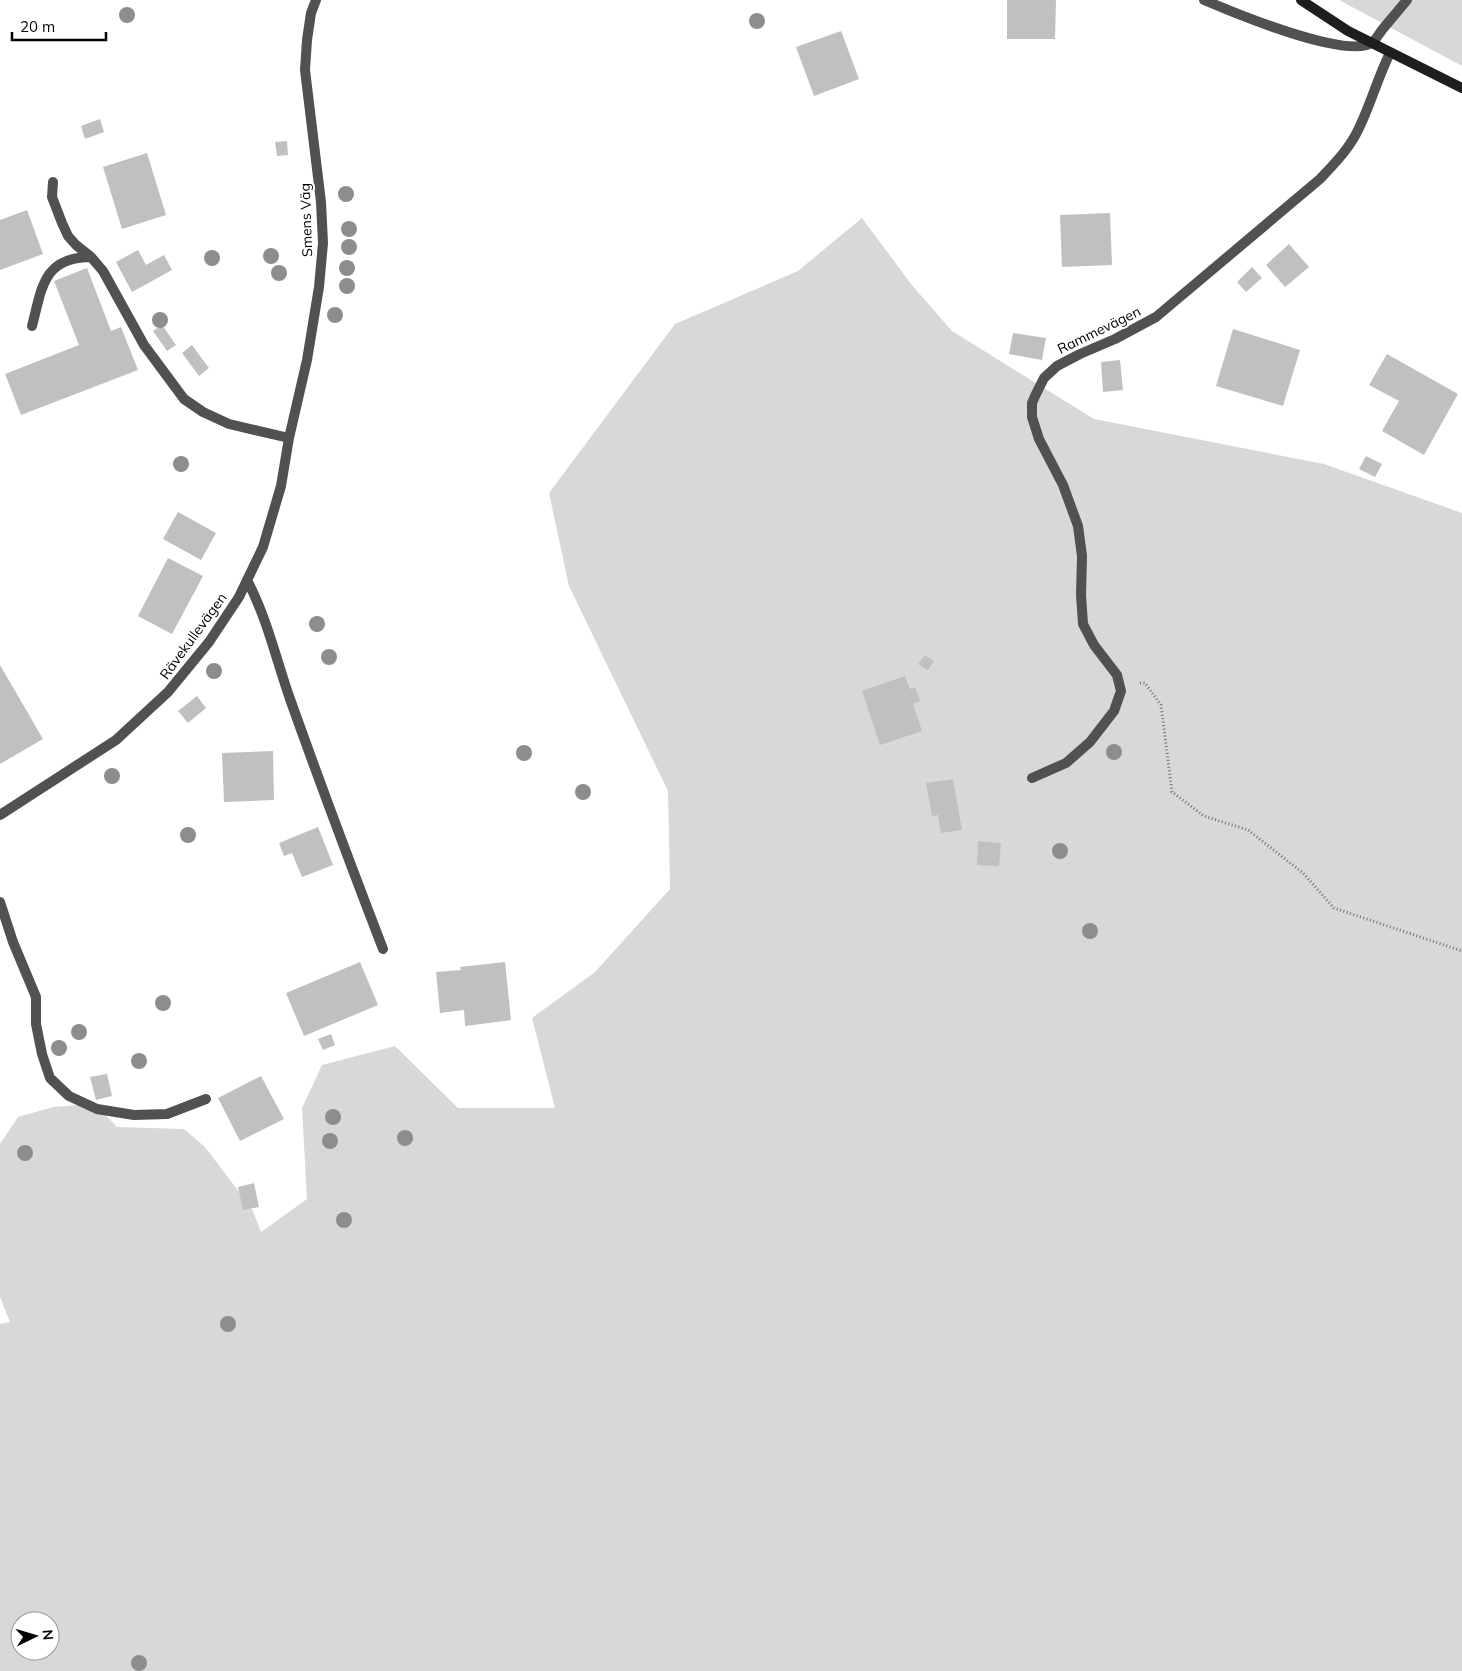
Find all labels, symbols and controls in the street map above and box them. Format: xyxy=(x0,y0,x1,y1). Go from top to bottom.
scale bar xyxy=(12,10,106,42)
text: 20 m xyxy=(20,17,55,36)
street label: Smens Väg xyxy=(296,183,316,257)
street label: Rammevägen xyxy=(1054,302,1144,358)
street label: Rävekullevägen xyxy=(156,589,230,683)
north arrow xyxy=(10,1611,60,1661)
text: N xyxy=(39,1629,57,1641)

